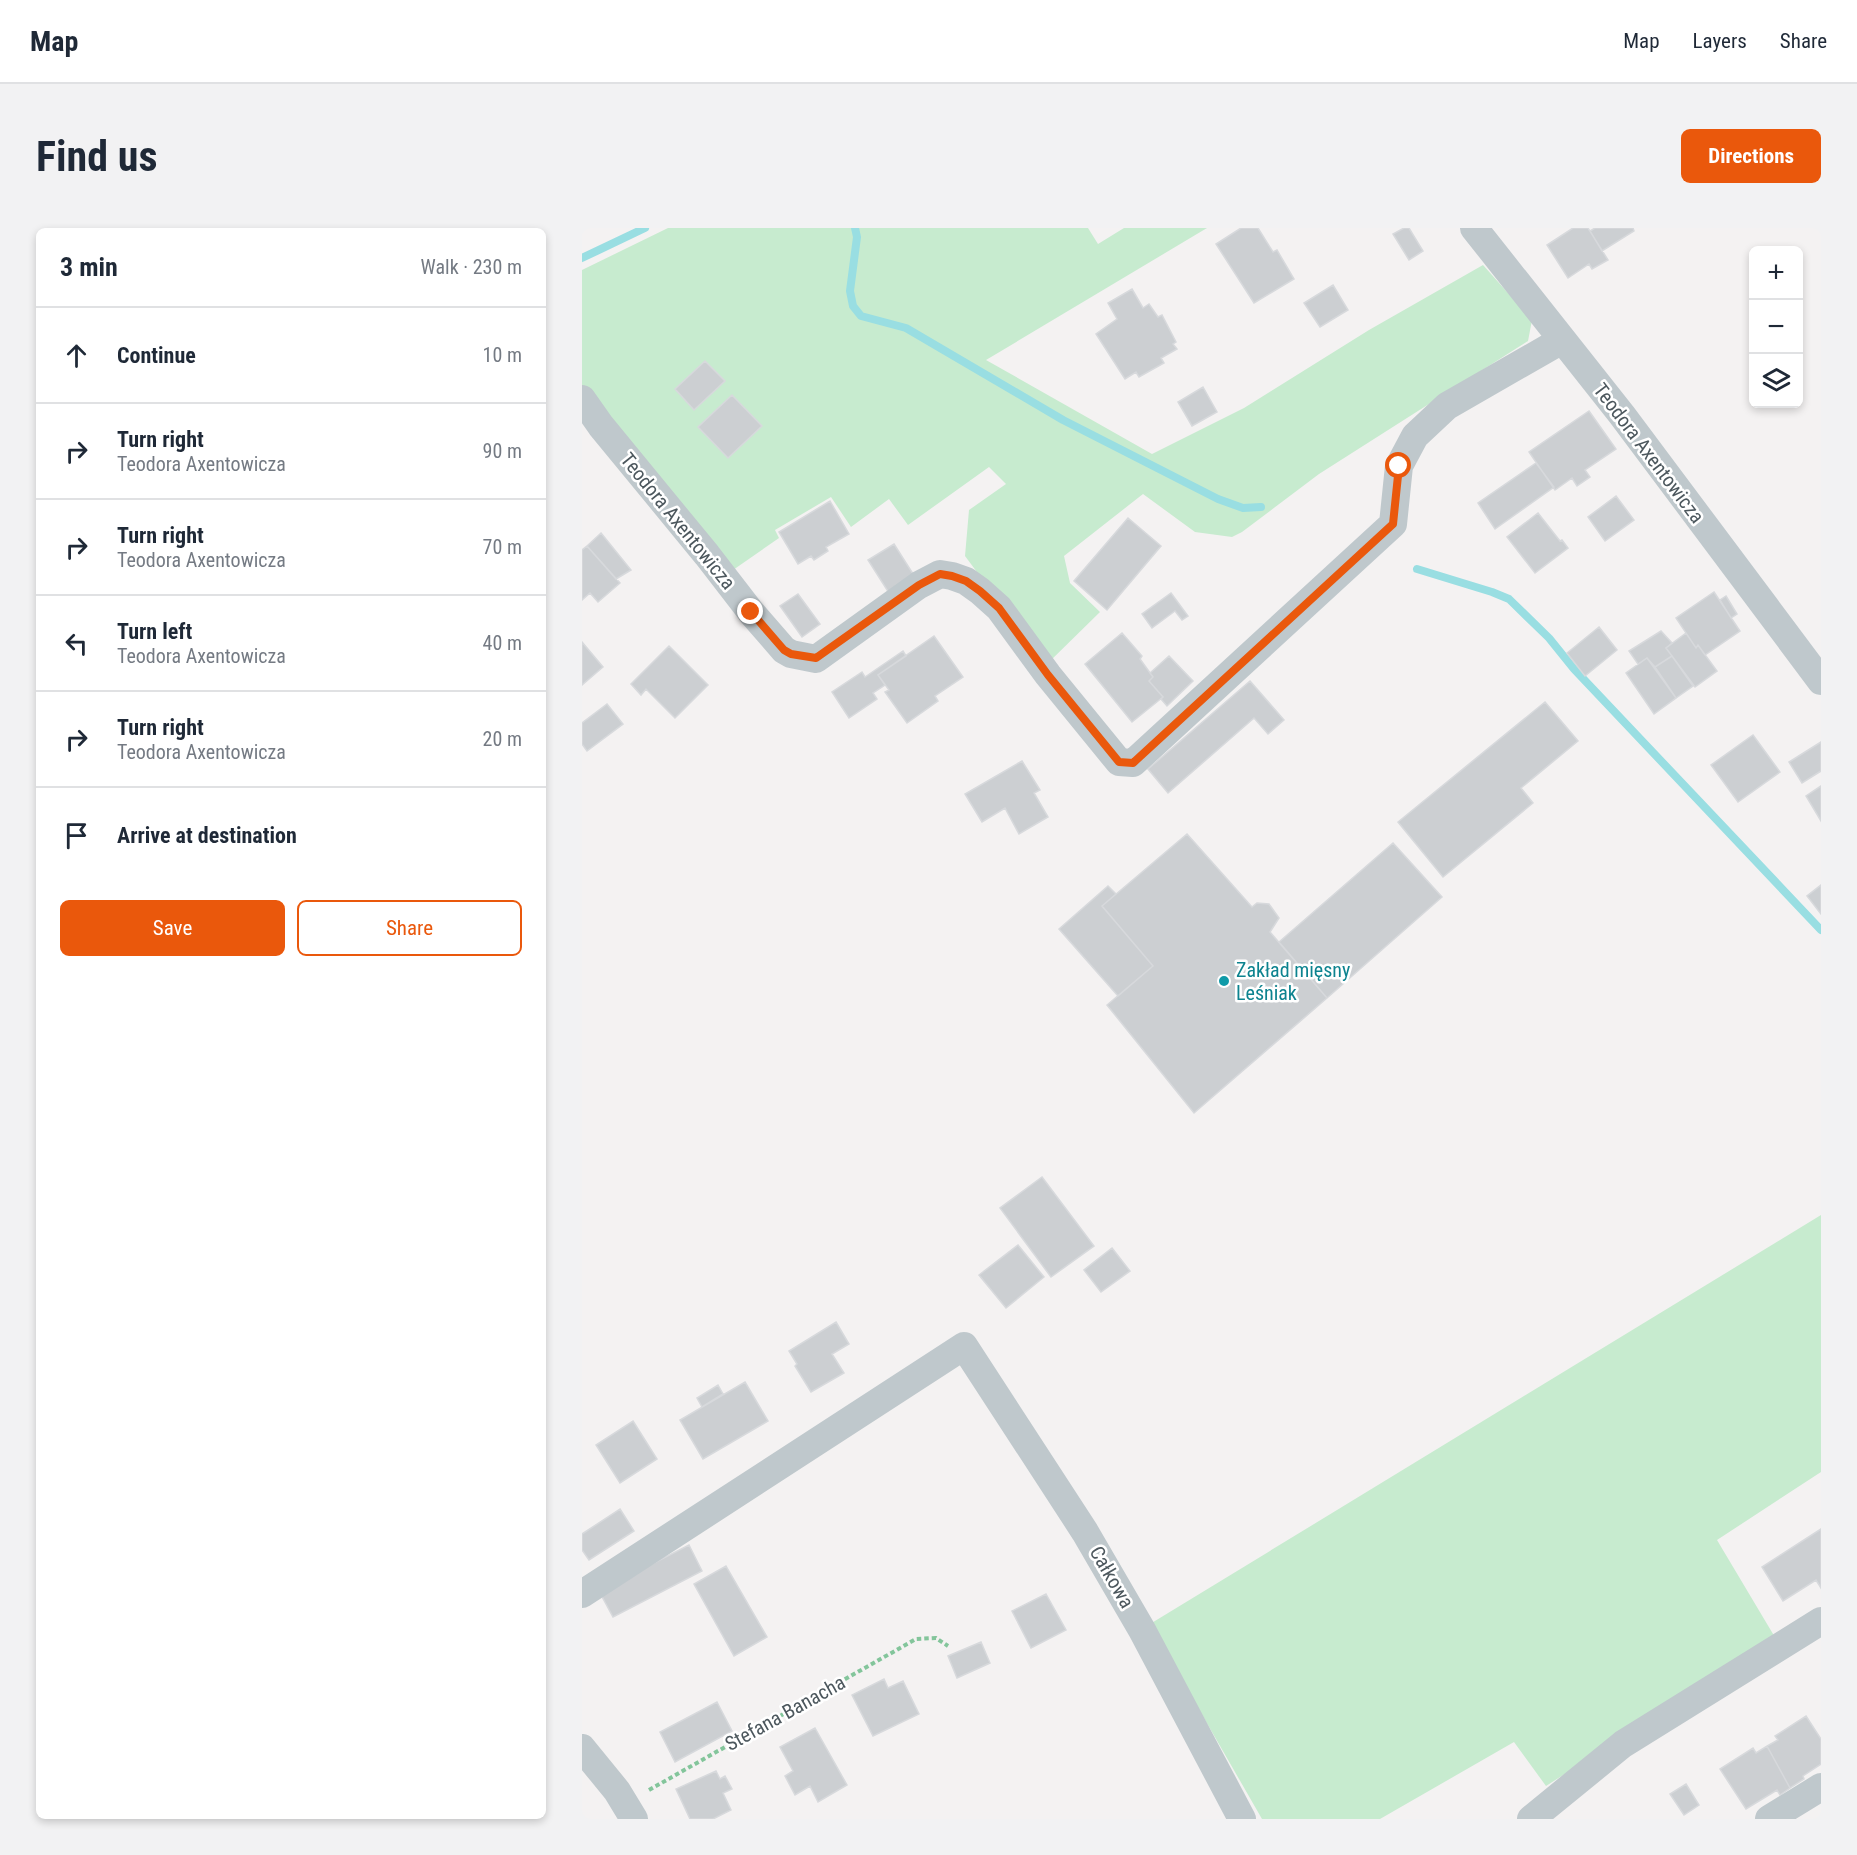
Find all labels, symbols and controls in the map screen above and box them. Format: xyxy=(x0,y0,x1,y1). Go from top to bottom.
text: Map xyxy=(30,25,78,58)
text: Map xyxy=(1623,29,1660,53)
text: Layers xyxy=(1693,29,1747,53)
text: Share xyxy=(1780,29,1827,53)
button: Directions xyxy=(1681,129,1821,183)
text: Find us xyxy=(36,132,157,181)
map controls xyxy=(1749,246,1803,408)
button: + xyxy=(1749,246,1803,300)
text: 3 min xyxy=(60,252,118,282)
text: Walk · 230 m xyxy=(421,255,522,279)
button: − xyxy=(1749,300,1803,354)
icon: ahead xyxy=(60,339,93,372)
text: Continue xyxy=(117,343,196,368)
text: 10 m xyxy=(483,343,522,367)
button: layers xyxy=(1749,354,1803,408)
street label: Teodora Axentowicza xyxy=(1589,378,1709,528)
text: Turn right xyxy=(117,427,204,452)
icon: right xyxy=(60,435,93,468)
text: 90 m xyxy=(483,439,522,463)
street label: Teodora Axentowicza xyxy=(616,448,740,594)
text: Teodora Axentowicza xyxy=(117,452,286,476)
route start xyxy=(1385,452,1411,478)
text: Turn right xyxy=(117,523,204,548)
icon: right xyxy=(60,531,93,564)
text: 70 m xyxy=(483,535,522,559)
text: Teodora Axentowicza xyxy=(117,548,286,572)
route end xyxy=(737,598,763,624)
text: Turn left xyxy=(117,619,192,644)
icon: left xyxy=(60,627,93,660)
text: 40 m xyxy=(483,631,522,655)
text: Teodora Axentowicza xyxy=(117,644,286,668)
text: Turn right xyxy=(117,715,204,740)
icon: right xyxy=(60,723,93,756)
text: 20 m xyxy=(483,727,522,751)
text: Teodora Axentowicza xyxy=(117,740,286,764)
icon: arrive xyxy=(60,819,93,852)
text: Arrive at destination xyxy=(117,823,297,848)
button: Save xyxy=(60,900,285,956)
button: Share xyxy=(297,900,522,956)
place label: Zakład mięsny Leśniak xyxy=(1236,958,1350,1005)
marker: Zakład mięsny Leśniak xyxy=(1217,974,1231,988)
street label: Całkowa xyxy=(1085,1542,1139,1612)
street label: Stefana Banacha xyxy=(721,1670,849,1756)

